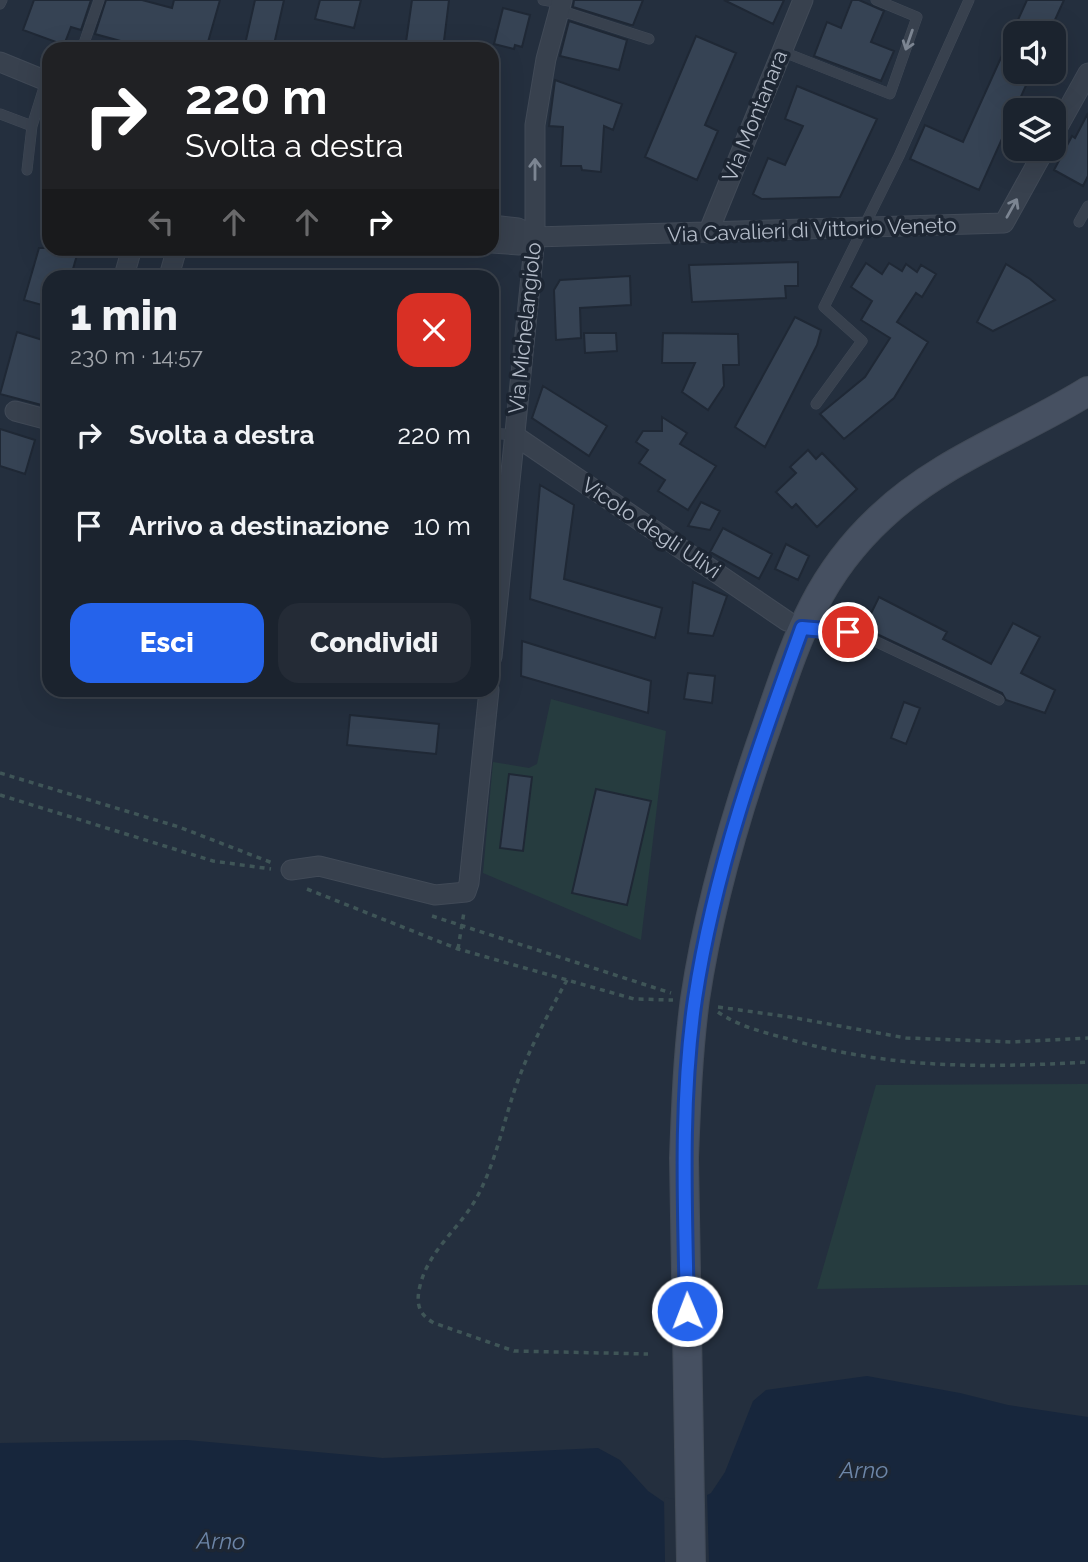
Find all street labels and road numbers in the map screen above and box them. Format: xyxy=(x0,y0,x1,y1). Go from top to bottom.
street label: Via Montanara xyxy=(717,46,792,185)
street label: Via Cavalieri di Vittorio Veneto xyxy=(667,212,957,247)
street label: Via Michelangiolo xyxy=(503,241,546,415)
street label: Vicolo degli Ulivi xyxy=(577,472,725,583)

